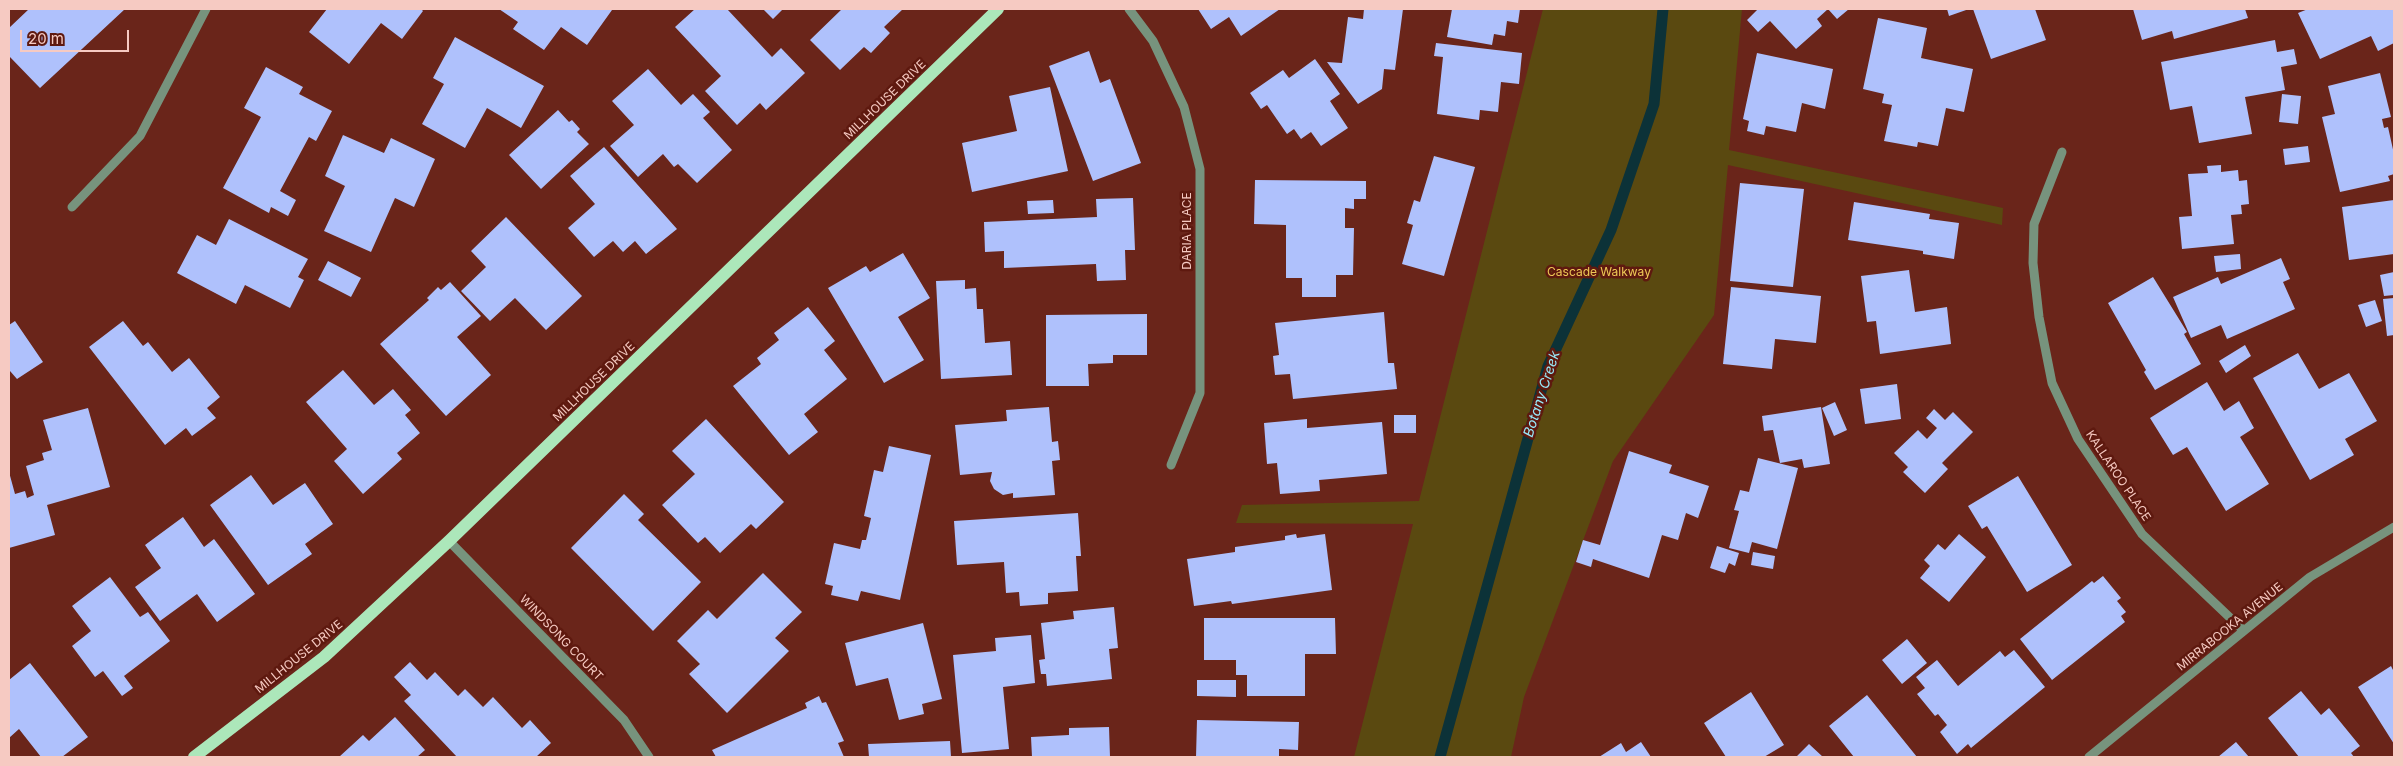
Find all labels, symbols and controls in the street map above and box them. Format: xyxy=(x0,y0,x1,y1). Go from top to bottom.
scale bar xyxy=(22,20,131,52)
text: 20 m xyxy=(28,29,64,48)
street label: MILLHOUSE DRIVE xyxy=(841,57,929,143)
street label: DARIA PLACE xyxy=(1180,192,1194,270)
park label: Cascade Walkway xyxy=(1547,265,1651,279)
street label: MILLHOUSE DRIVE xyxy=(550,339,638,425)
water label: Botany Creek xyxy=(1520,349,1564,439)
street label: KALLAROO PLACE xyxy=(2082,428,2154,524)
street label: MIRRABOOKA AVENUE xyxy=(2174,580,2286,674)
street label: WINDSONG COURT xyxy=(516,592,606,684)
street label: MILLHOUSE DRIVE xyxy=(252,617,346,697)

